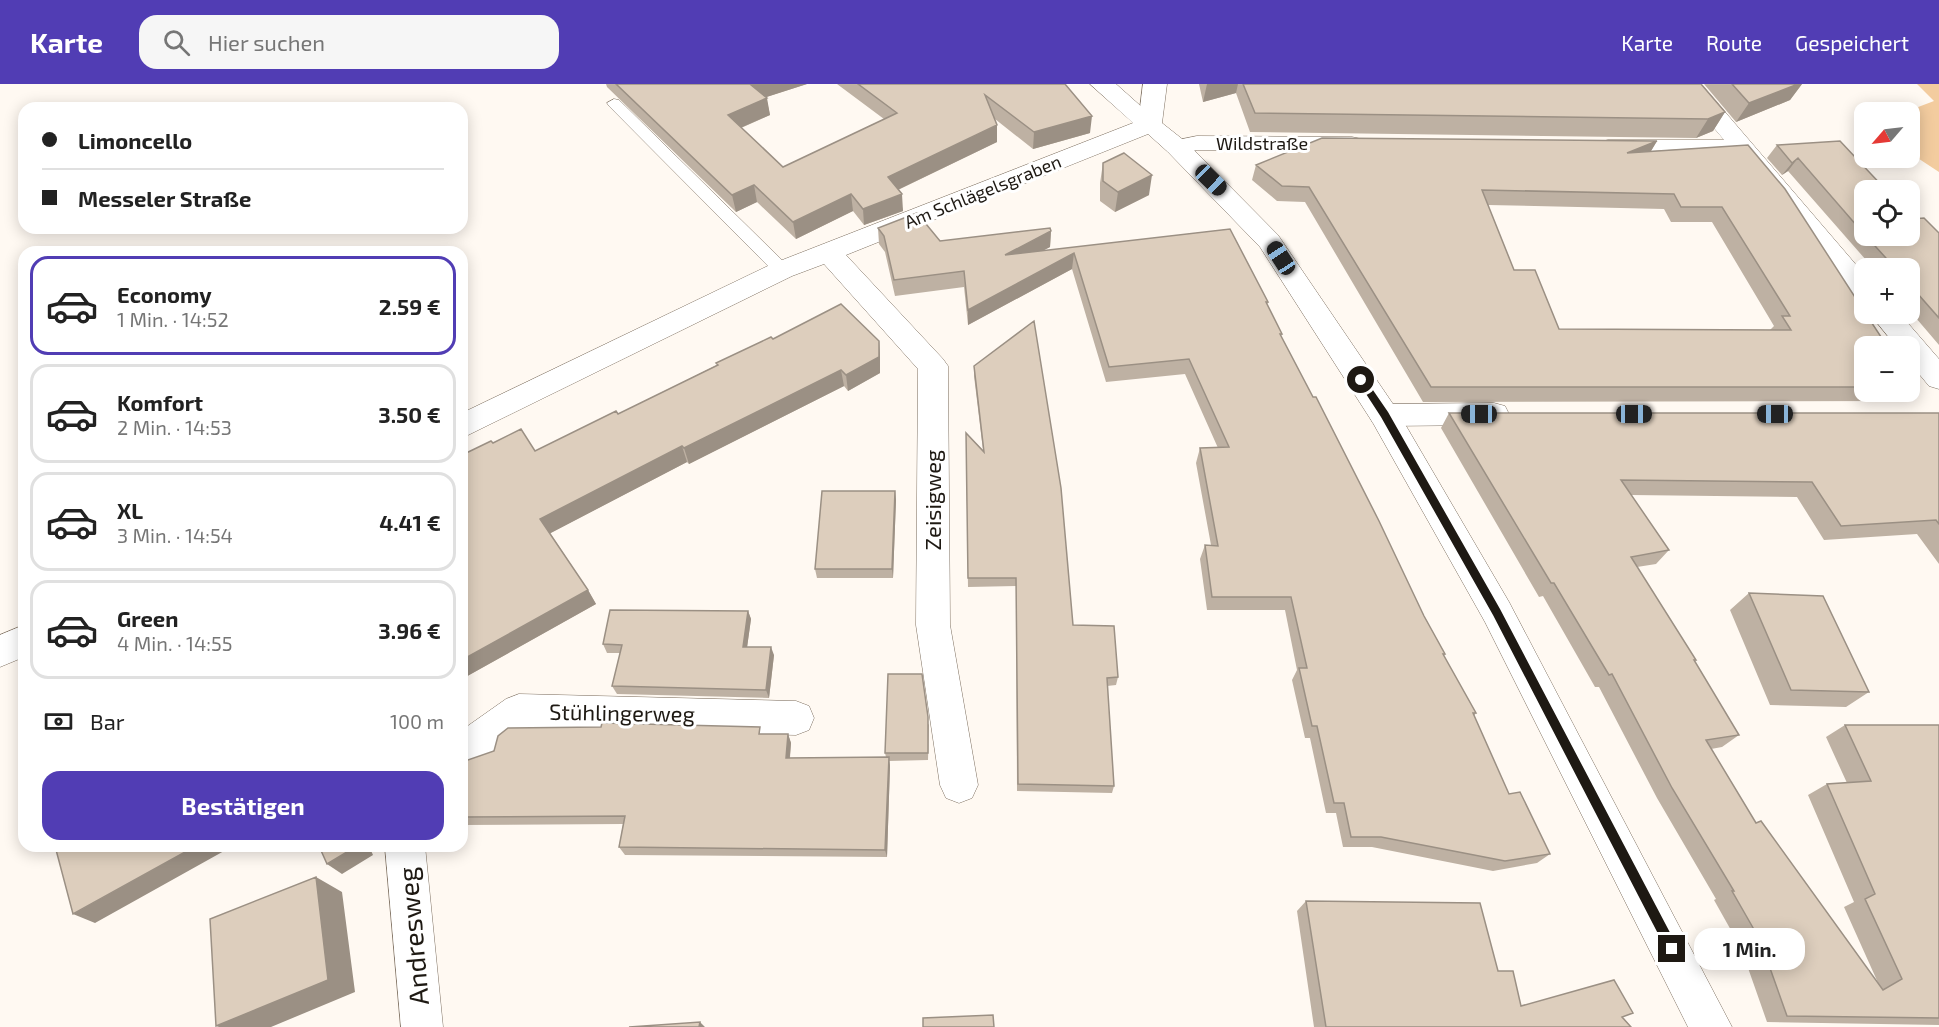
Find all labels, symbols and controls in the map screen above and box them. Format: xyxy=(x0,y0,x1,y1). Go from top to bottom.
search box xyxy=(139,15,559,69)
text: Karte xyxy=(30,25,103,59)
icon: search xyxy=(160,26,193,59)
text: Hier suchen xyxy=(208,29,325,55)
text: Karte xyxy=(1621,30,1673,55)
text: Route xyxy=(1706,30,1762,55)
text: Gespeichert xyxy=(1795,30,1909,55)
north arrow xyxy=(1854,102,1920,168)
map controls xyxy=(1854,102,1920,402)
text: Limoncello xyxy=(78,127,192,153)
street label: Wildstraße xyxy=(1216,132,1308,154)
street label: Am Schlägelsgraben xyxy=(901,150,1064,233)
car xyxy=(1192,161,1230,199)
button: locate xyxy=(1854,180,1920,246)
text: Messeler Straße xyxy=(78,185,251,211)
car xyxy=(1264,238,1298,278)
button: + xyxy=(1854,258,1920,324)
icon: car xyxy=(45,279,99,333)
text: Economy xyxy=(117,281,212,307)
text: 2.59 € xyxy=(379,293,441,319)
text: 1 Min. · 14:52 xyxy=(117,307,229,331)
button: − xyxy=(1854,336,1920,402)
route start xyxy=(1347,366,1374,393)
icon: car xyxy=(45,387,99,441)
text: Komfort xyxy=(117,389,203,415)
text: 3.50 € xyxy=(378,401,441,427)
car xyxy=(1461,405,1497,423)
car xyxy=(1616,405,1652,423)
car xyxy=(1757,405,1793,423)
text: 2 Min. · 14:53 xyxy=(117,415,232,439)
street label: Zeisigweg xyxy=(919,450,945,550)
icon: car xyxy=(45,495,99,549)
text: XL xyxy=(117,497,143,523)
text: 4.41 € xyxy=(379,509,441,535)
text: 3 Min. · 14:54 xyxy=(117,523,233,547)
icon: car xyxy=(45,603,99,657)
text: Green xyxy=(117,605,179,631)
text: 3.96 € xyxy=(378,617,441,643)
text: 4 Min. · 14:55 xyxy=(117,631,233,655)
street label: Stühlingerweg xyxy=(549,698,695,726)
icon: cash xyxy=(42,705,75,738)
text: Bar xyxy=(90,708,125,734)
text: 100 m xyxy=(390,709,444,733)
button: Bestätigen xyxy=(42,771,444,840)
street label: Andresweg xyxy=(390,866,435,1006)
callout: 1 Min. xyxy=(1693,928,1804,970)
route end xyxy=(1658,935,1685,962)
text: 1 Min. xyxy=(1723,937,1776,961)

